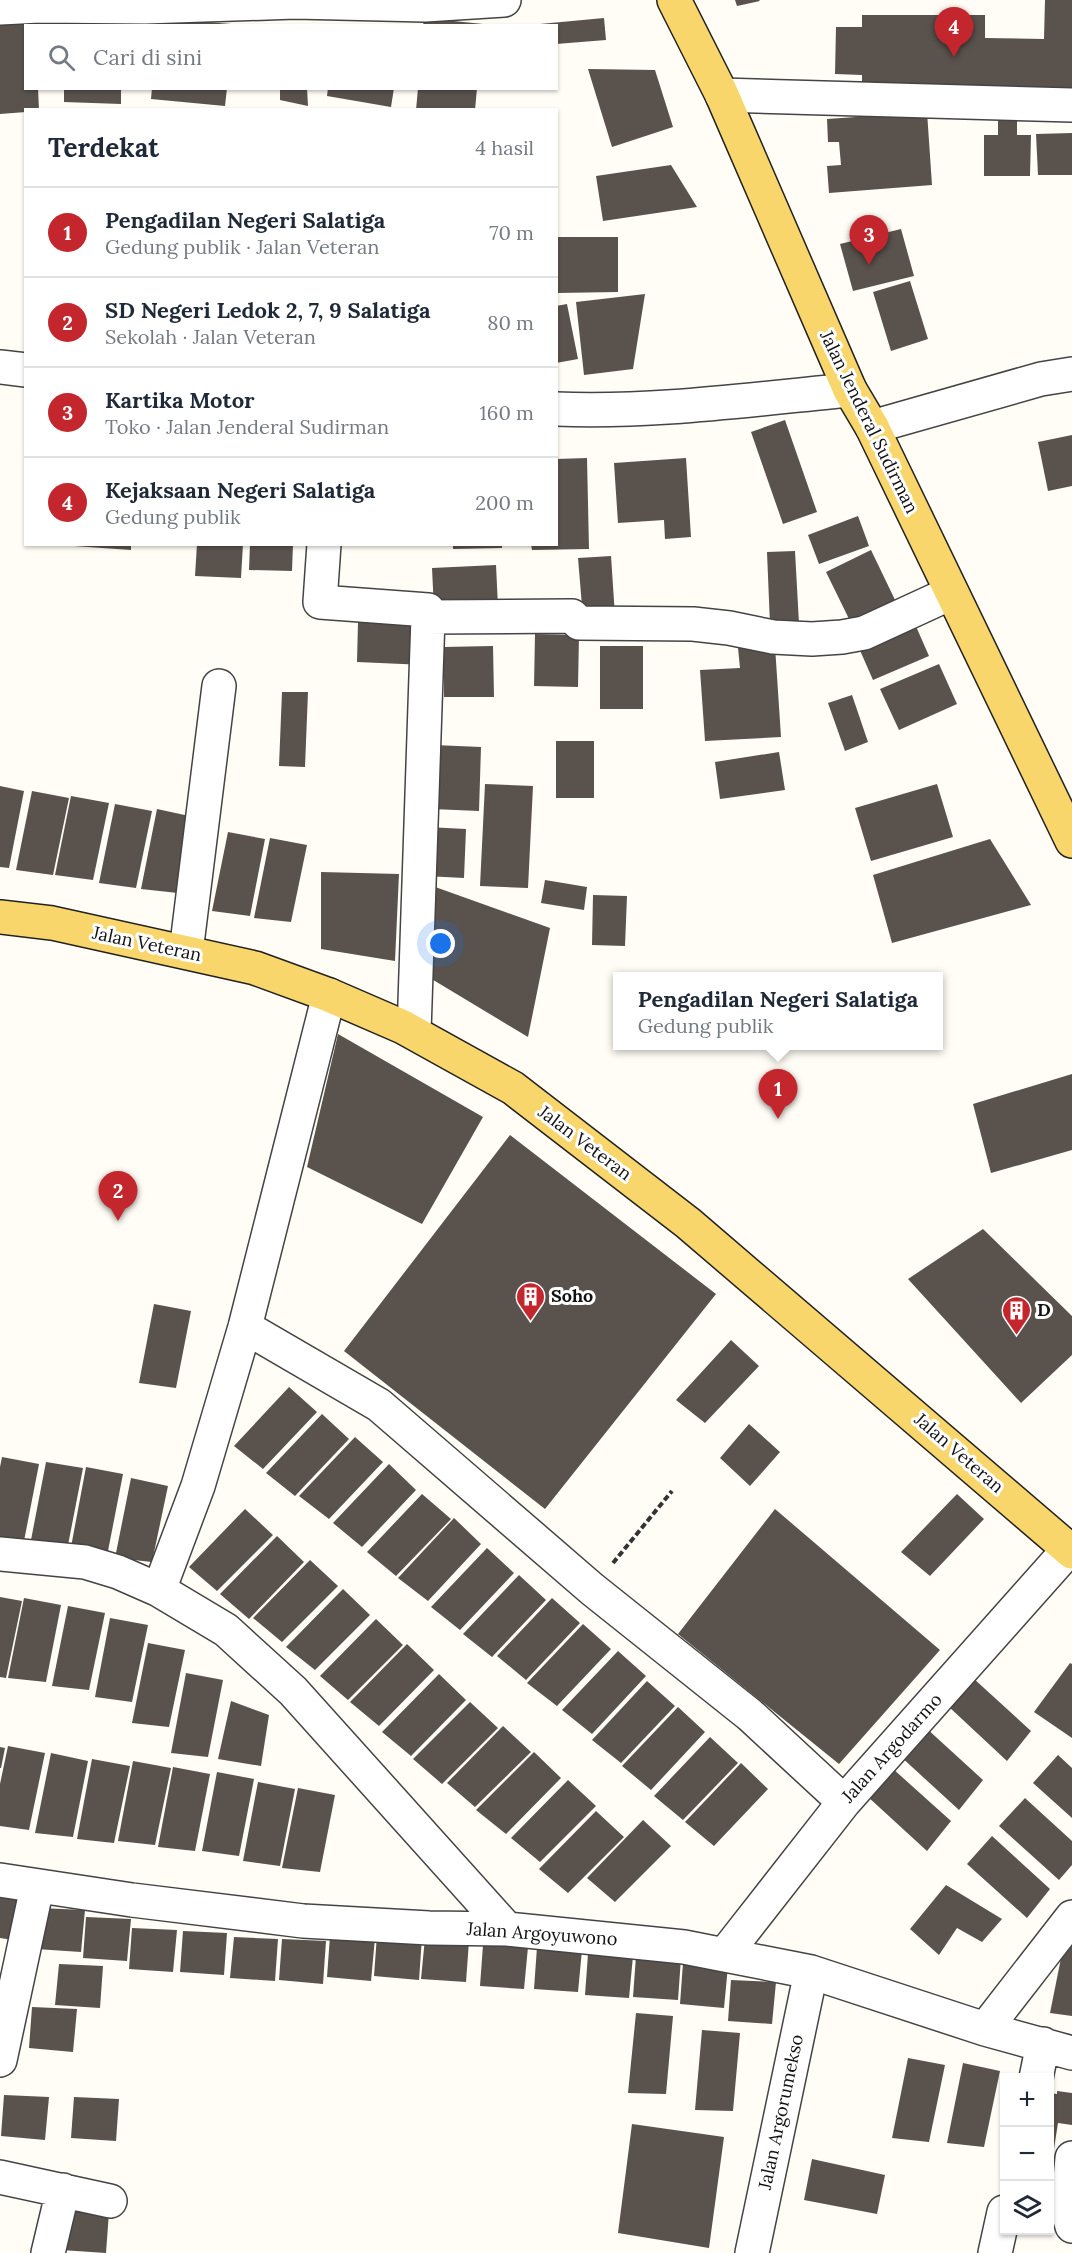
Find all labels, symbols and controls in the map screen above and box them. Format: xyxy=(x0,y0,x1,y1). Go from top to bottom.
pin: 4 xyxy=(934,8,974,57)
search box xyxy=(24,24,558,90)
icon: search xyxy=(45,41,78,74)
text: Cari di sini xyxy=(93,43,202,71)
text: Terdekat xyxy=(48,131,159,164)
text: 4 hasil xyxy=(475,135,534,160)
text: Pengadilan Negeri Salatiga xyxy=(105,206,385,234)
pin: 3 xyxy=(850,216,888,265)
text: 1 xyxy=(63,220,72,245)
text: 70 m xyxy=(489,220,534,245)
text: Gedung publik · Jalan Veteran xyxy=(105,234,379,259)
text: SD Negeri Ledok 2, 7, 9 Salatiga xyxy=(105,296,430,324)
text: 2 xyxy=(62,310,73,335)
text: 80 m xyxy=(487,310,534,335)
text: Sekolah · Jalan Veteran xyxy=(105,324,316,349)
street label: Jalan Jenderal Sudirman xyxy=(815,326,924,517)
text: Kartika Motor xyxy=(105,386,255,414)
text: 3 xyxy=(62,400,73,425)
text: 160 m xyxy=(480,400,534,425)
text: Toko · Jalan Jenderal Sudirman xyxy=(105,414,389,439)
text: Kejaksaan Negeri Salatiga xyxy=(105,476,375,504)
text: 4 xyxy=(62,490,73,515)
text: 200 m xyxy=(475,490,534,515)
text: Gedung publik xyxy=(105,504,241,529)
street label: Jalan Veteran xyxy=(90,921,204,966)
your location xyxy=(426,929,455,958)
popup xyxy=(613,972,943,1050)
text: Pengadilan Negeri Salatiga xyxy=(638,985,918,1013)
text: Gedung publik xyxy=(638,1013,773,1038)
pin: 1 xyxy=(758,1070,798,1119)
street label: Jalan Veteran xyxy=(533,1099,637,1185)
pin: 2 xyxy=(98,1172,138,1221)
building icon: Soho xyxy=(514,1280,546,1322)
place label: Soho xyxy=(551,1284,593,1307)
building icon: D xyxy=(1000,1294,1032,1336)
place label: D xyxy=(1037,1298,1051,1321)
street label: Jalan Veteran xyxy=(909,1407,1009,1498)
street label: Jalan Argodarmo xyxy=(836,1688,947,1808)
street label: Jalan Argoyuwono xyxy=(465,1917,618,1950)
street label: Jalan Argorumekso xyxy=(753,2032,808,2192)
map controls xyxy=(1000,2073,1054,2235)
button: + xyxy=(1000,2073,1054,2127)
button: − xyxy=(1000,2127,1054,2181)
button: layers xyxy=(1000,2181,1054,2235)

